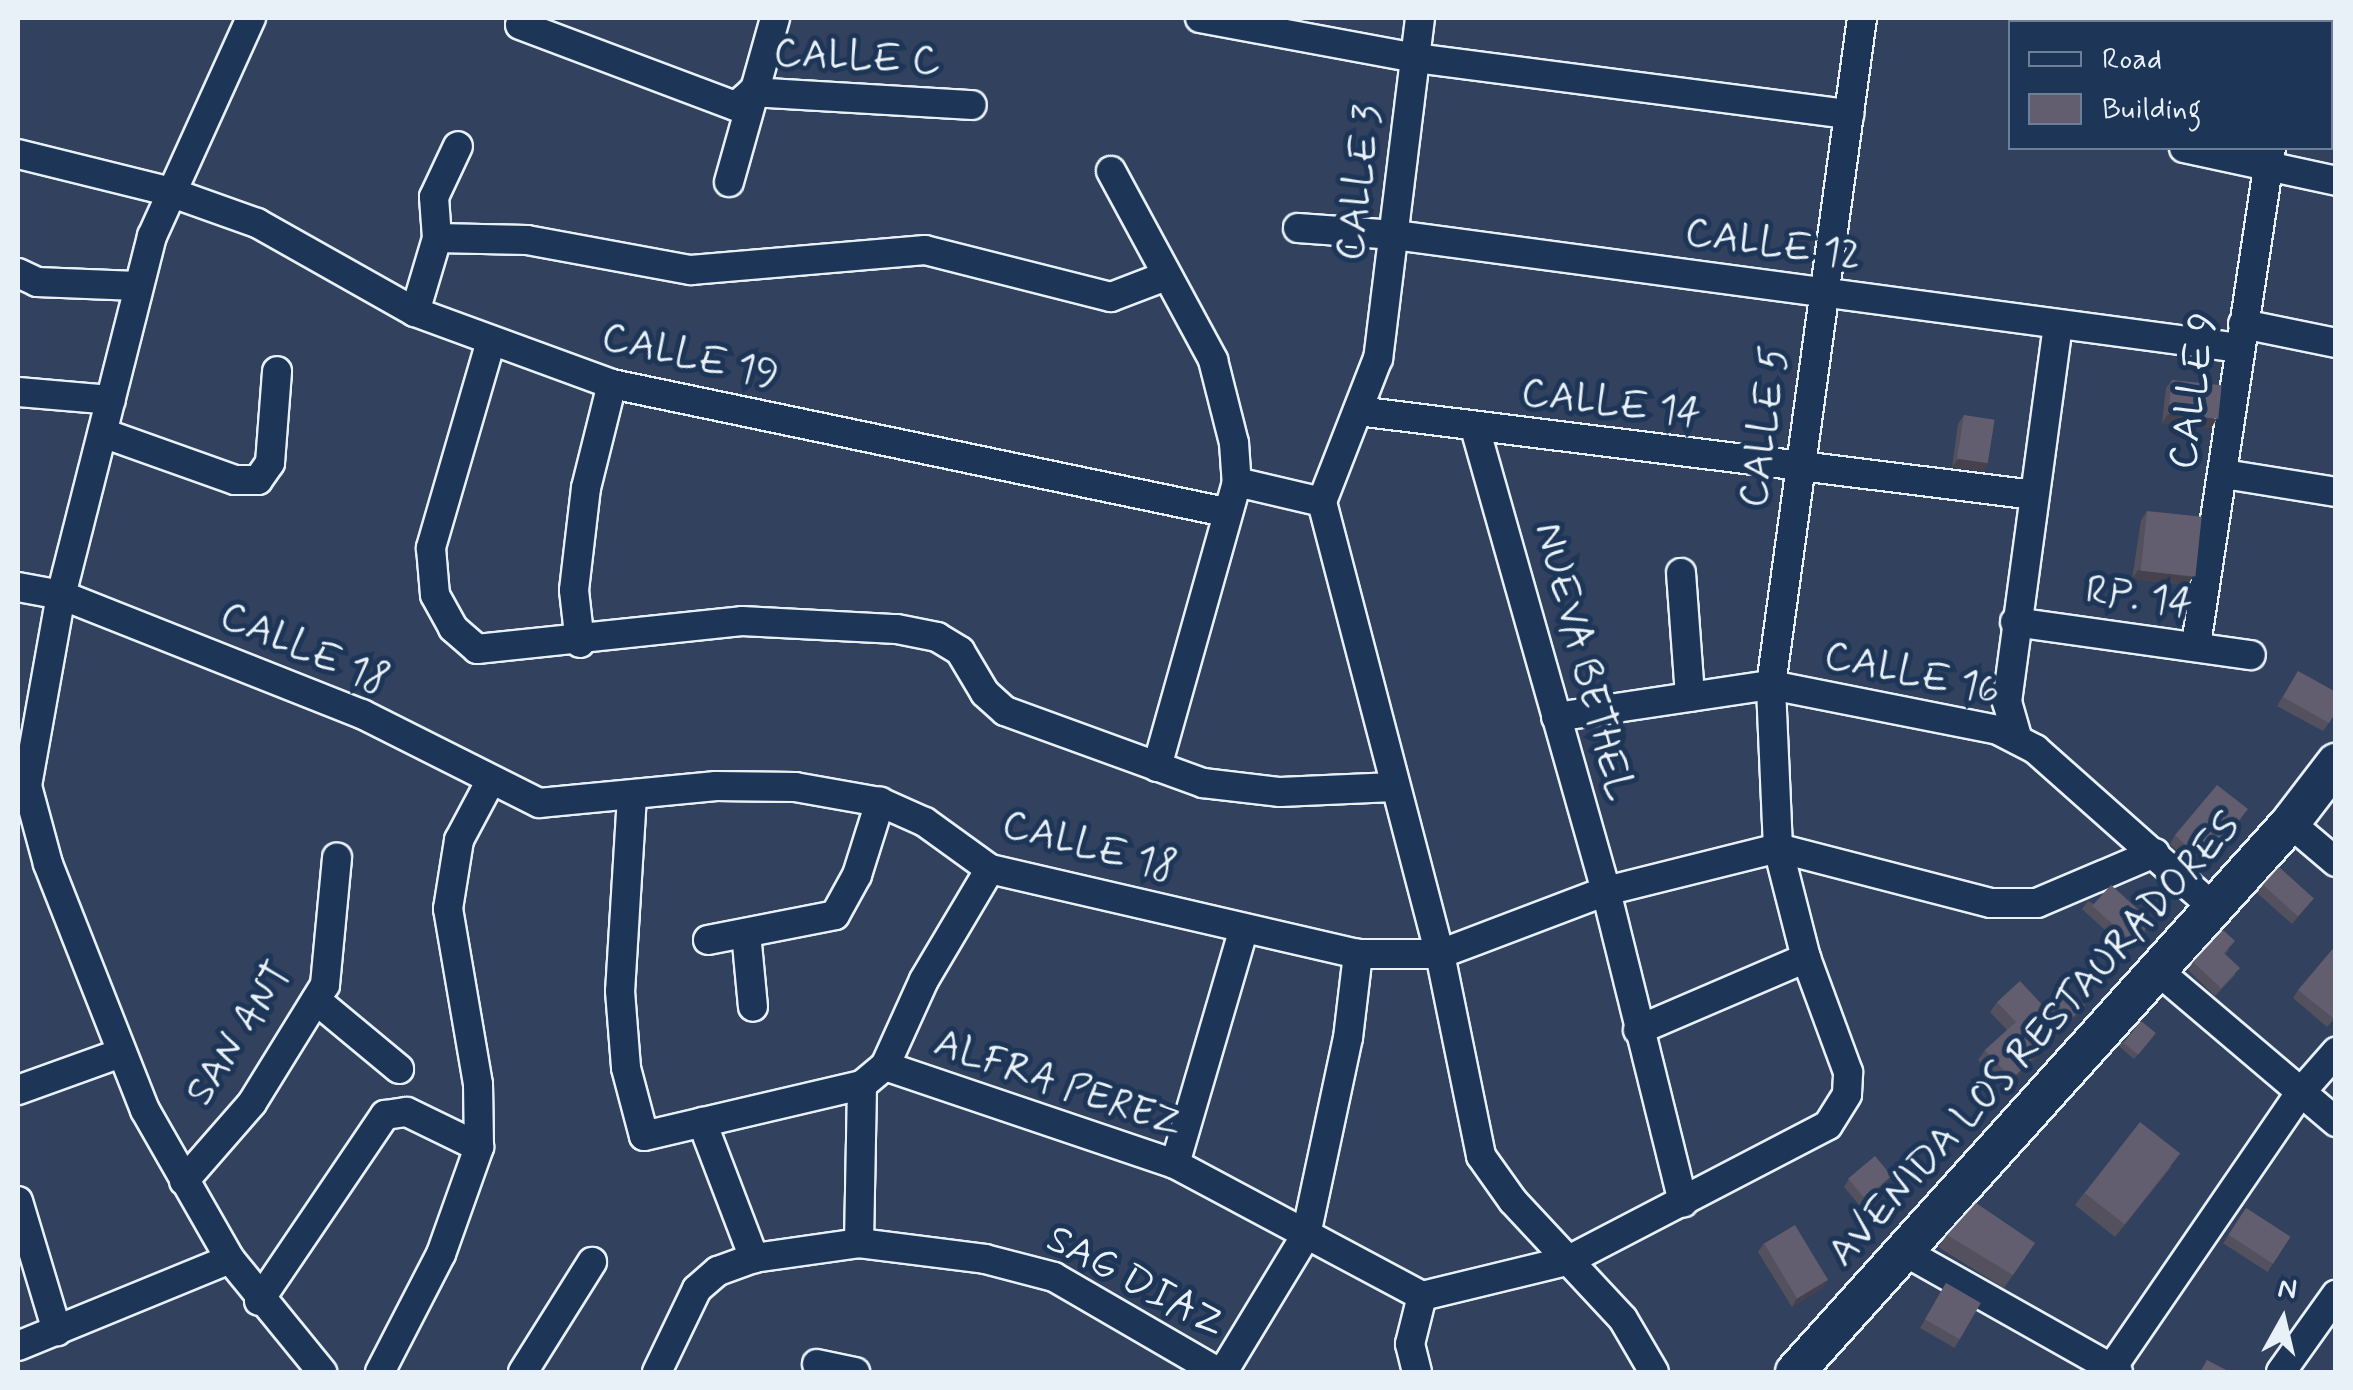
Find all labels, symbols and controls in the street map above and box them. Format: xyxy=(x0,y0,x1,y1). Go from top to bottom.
legend xyxy=(2008,20,2333,150)
street label: CALLE C xyxy=(772,30,942,86)
text: Road xyxy=(2102,40,2162,79)
text: Building xyxy=(2102,90,2201,129)
street label: CALLE 3 xyxy=(1327,102,1393,264)
street label: CALLE 12 xyxy=(1682,209,1864,281)
street label: CALLE 9 xyxy=(2159,309,2229,473)
street label: CALLE 19 xyxy=(597,313,783,401)
street label: CALLE 5 xyxy=(1730,343,1800,511)
street label: CALLE 14 xyxy=(1518,369,1704,439)
street label: NUEVA BETHEL xyxy=(1522,514,1644,810)
street label: RP. 14 xyxy=(2082,567,2196,629)
street label: CALLE 18 xyxy=(213,592,395,706)
street label: CALLE 16 xyxy=(1820,632,2004,716)
street label: CALLE 18 xyxy=(997,801,1181,893)
street label: AVENIDA LOS RESTAURADORES xyxy=(1823,808,2247,1272)
street label: SAN ANT xyxy=(174,951,306,1117)
street label: ALFRA PEREZ xyxy=(925,1018,1191,1150)
street label: SAG DIAZ xyxy=(1042,1217,1228,1347)
north arrow xyxy=(2233,1270,2333,1370)
text: N xyxy=(2275,1270,2299,1309)

